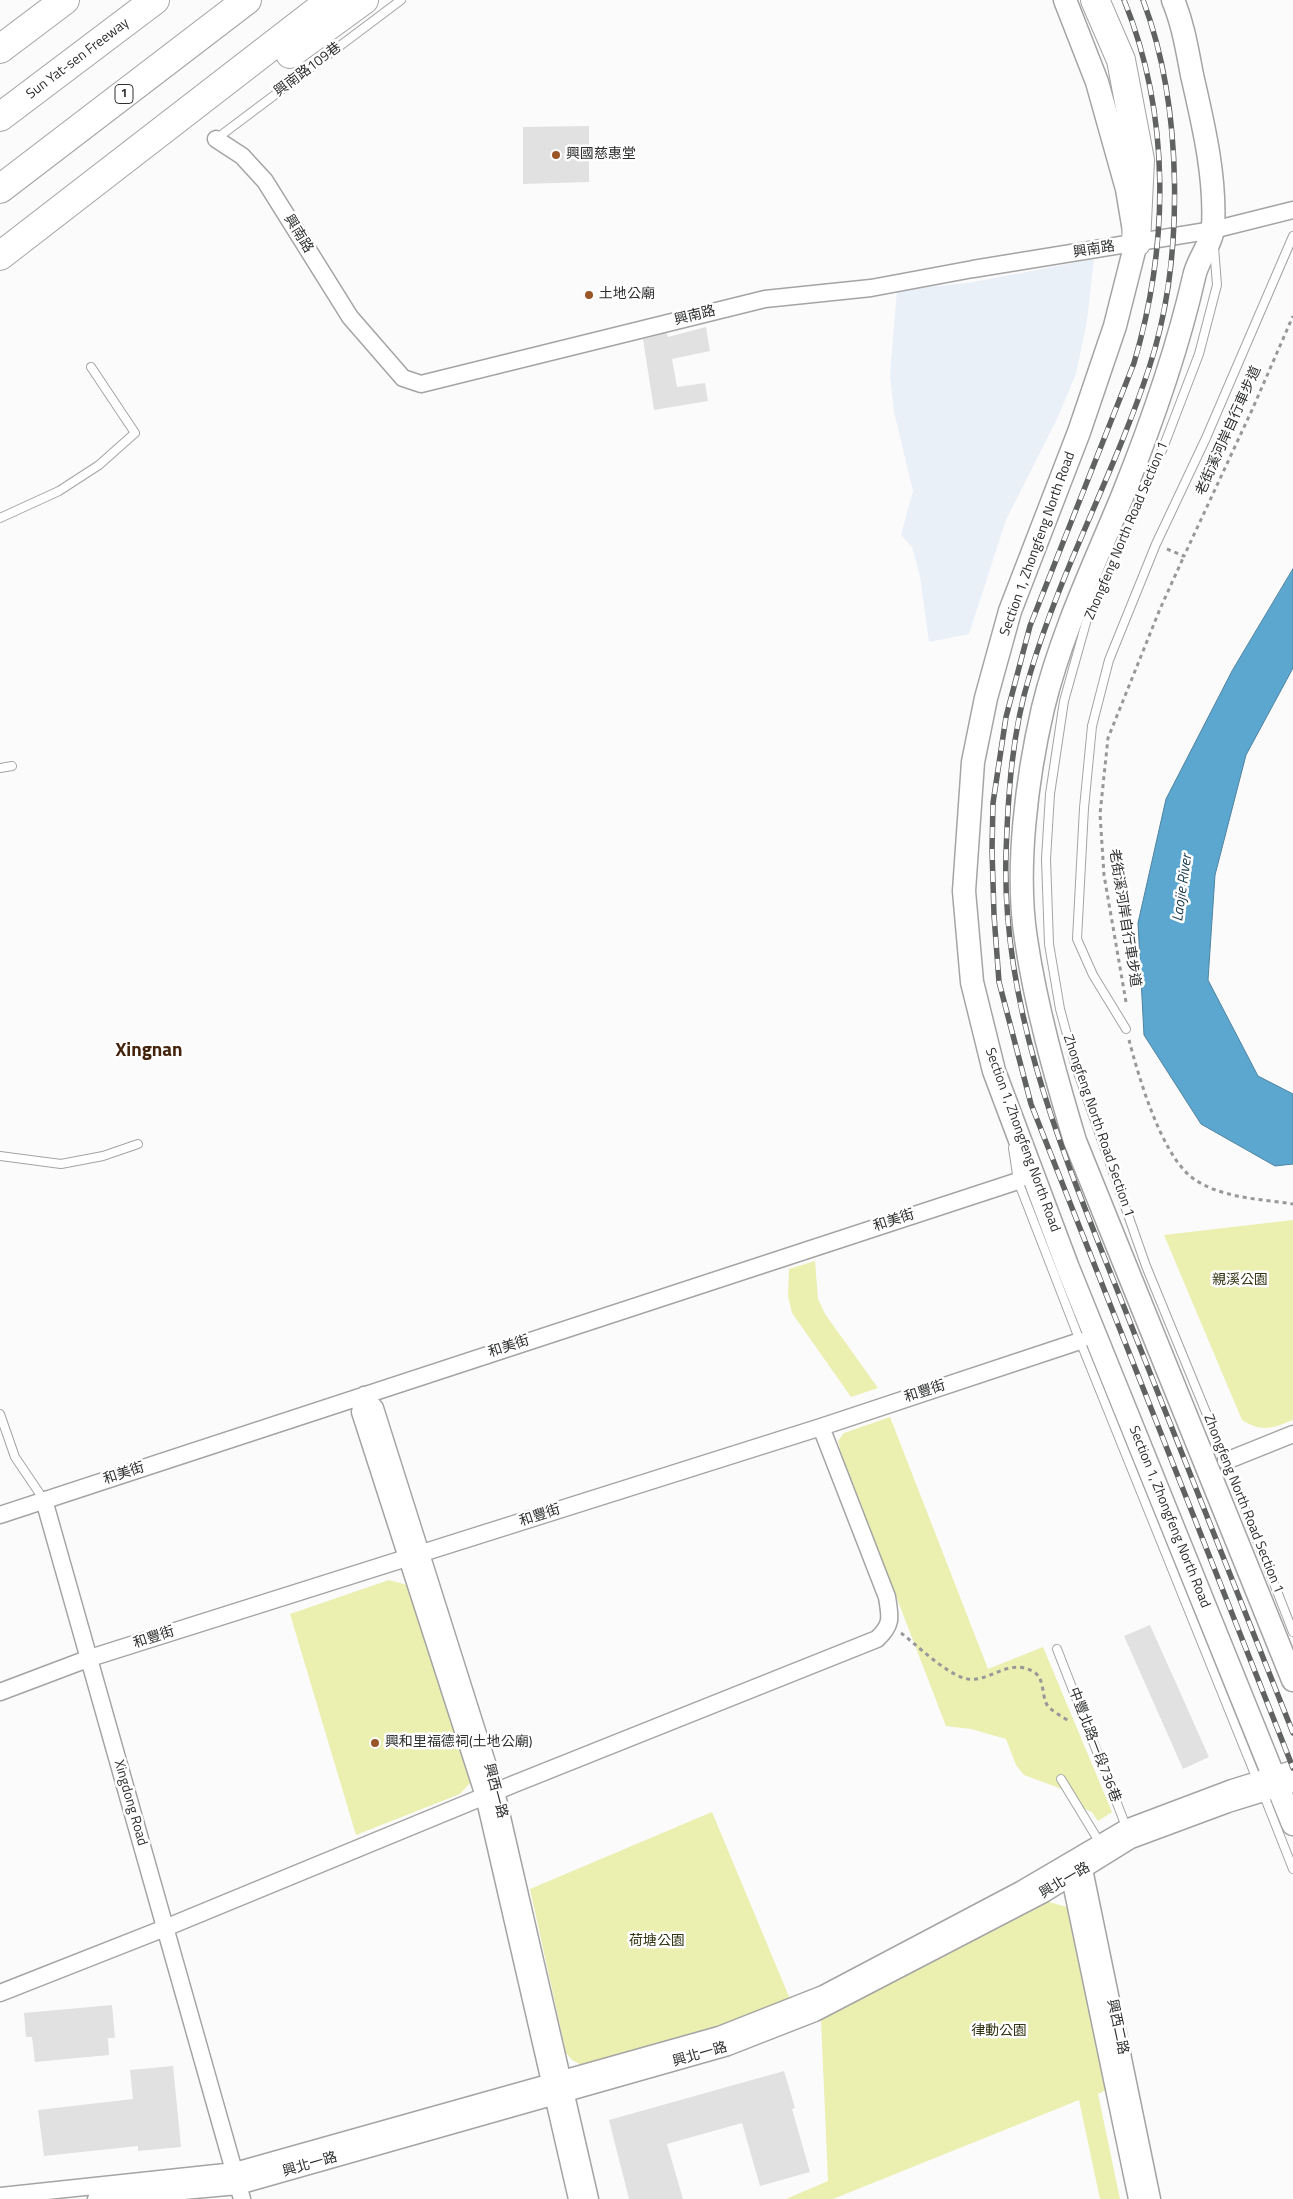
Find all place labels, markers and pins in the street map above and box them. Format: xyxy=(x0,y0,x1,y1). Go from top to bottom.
place label: 興國慈惠堂 xyxy=(566,147,636,163)
marker: 興國慈惠堂 xyxy=(550,149,562,161)
place label: 土地公廟 xyxy=(599,287,655,303)
marker: 土地公廟 xyxy=(583,289,595,301)
place label: 興和里福德祠(土地公廟) xyxy=(385,1735,532,1751)
marker: 興和里福德祠(土地公廟) xyxy=(369,1737,381,1749)

